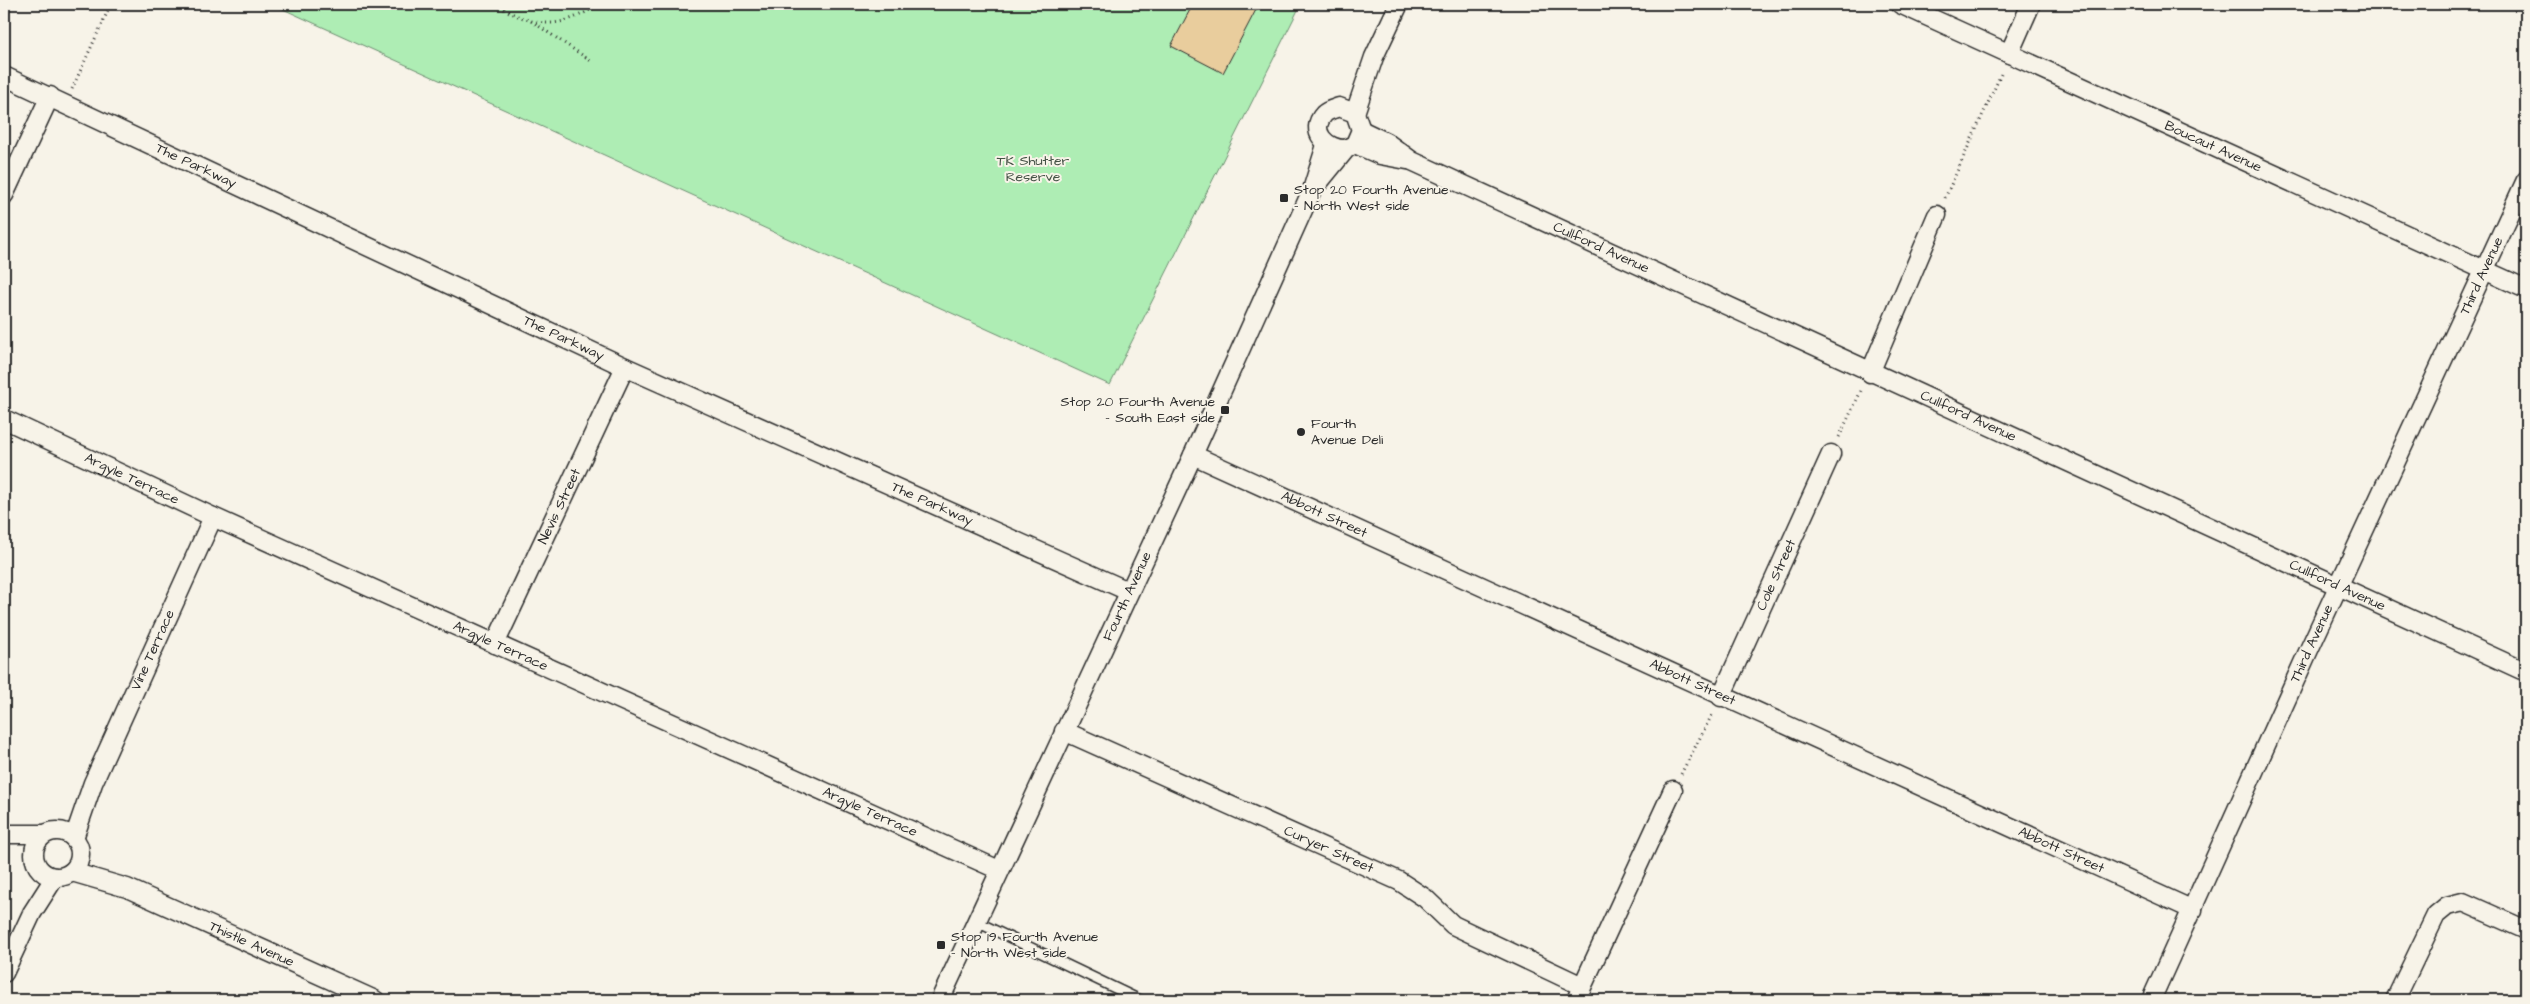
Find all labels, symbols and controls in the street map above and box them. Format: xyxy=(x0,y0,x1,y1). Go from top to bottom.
street label: Boucaut Avenue xyxy=(2161,116,2265,178)
street label: The Parkway xyxy=(152,138,240,194)
park label: TK Shutter Reserve xyxy=(997,151,1070,187)
place label: Stop 20 Fourth Avenue - North West side xyxy=(1294,180,1449,216)
marker: Stop 20 Fourth Avenue - North West side xyxy=(1278,192,1290,204)
street label: Cullford Avenue xyxy=(1550,217,1653,279)
street label: Third Avenue xyxy=(2455,233,2509,318)
street label: The Parkway xyxy=(520,311,608,366)
street label: Cullford Avenue xyxy=(1917,385,2020,447)
place label: Stop 20 Fourth Avenue - South East side xyxy=(1061,392,1215,428)
marker: Stop 20 Fourth Avenue - South East side xyxy=(1219,404,1231,416)
place label: Fourth Avenue Deli xyxy=(1311,414,1383,450)
marker: Fourth Avenue Deli xyxy=(1295,426,1307,438)
street label: Argyle Terrace xyxy=(81,448,183,510)
street label: Nevis Street xyxy=(533,465,586,548)
street label: The Parkway xyxy=(888,477,976,531)
street label: Abbott Street xyxy=(1278,486,1371,543)
street label: Cole Street xyxy=(1751,536,1801,614)
street label: Fourth Avenue xyxy=(1098,548,1157,644)
street label: Cullford Avenue xyxy=(2286,555,2389,616)
street label: Third Avenue xyxy=(2285,601,2339,686)
street label: Vine Terrace xyxy=(126,606,180,694)
street label: Argyle Terrace xyxy=(450,616,552,676)
street label: Abbott Street xyxy=(1646,654,1739,711)
street label: Argyle Terrace xyxy=(819,782,921,842)
street label: Curyer Street xyxy=(1281,821,1377,879)
street label: Abbott Street xyxy=(2015,822,2108,879)
street label: Thistle Avenue xyxy=(206,916,298,972)
place label: Stop 19 Fourth Avenue - North West side xyxy=(951,927,1099,963)
marker: Stop 19 Fourth Avenue - North West side xyxy=(935,939,947,951)

